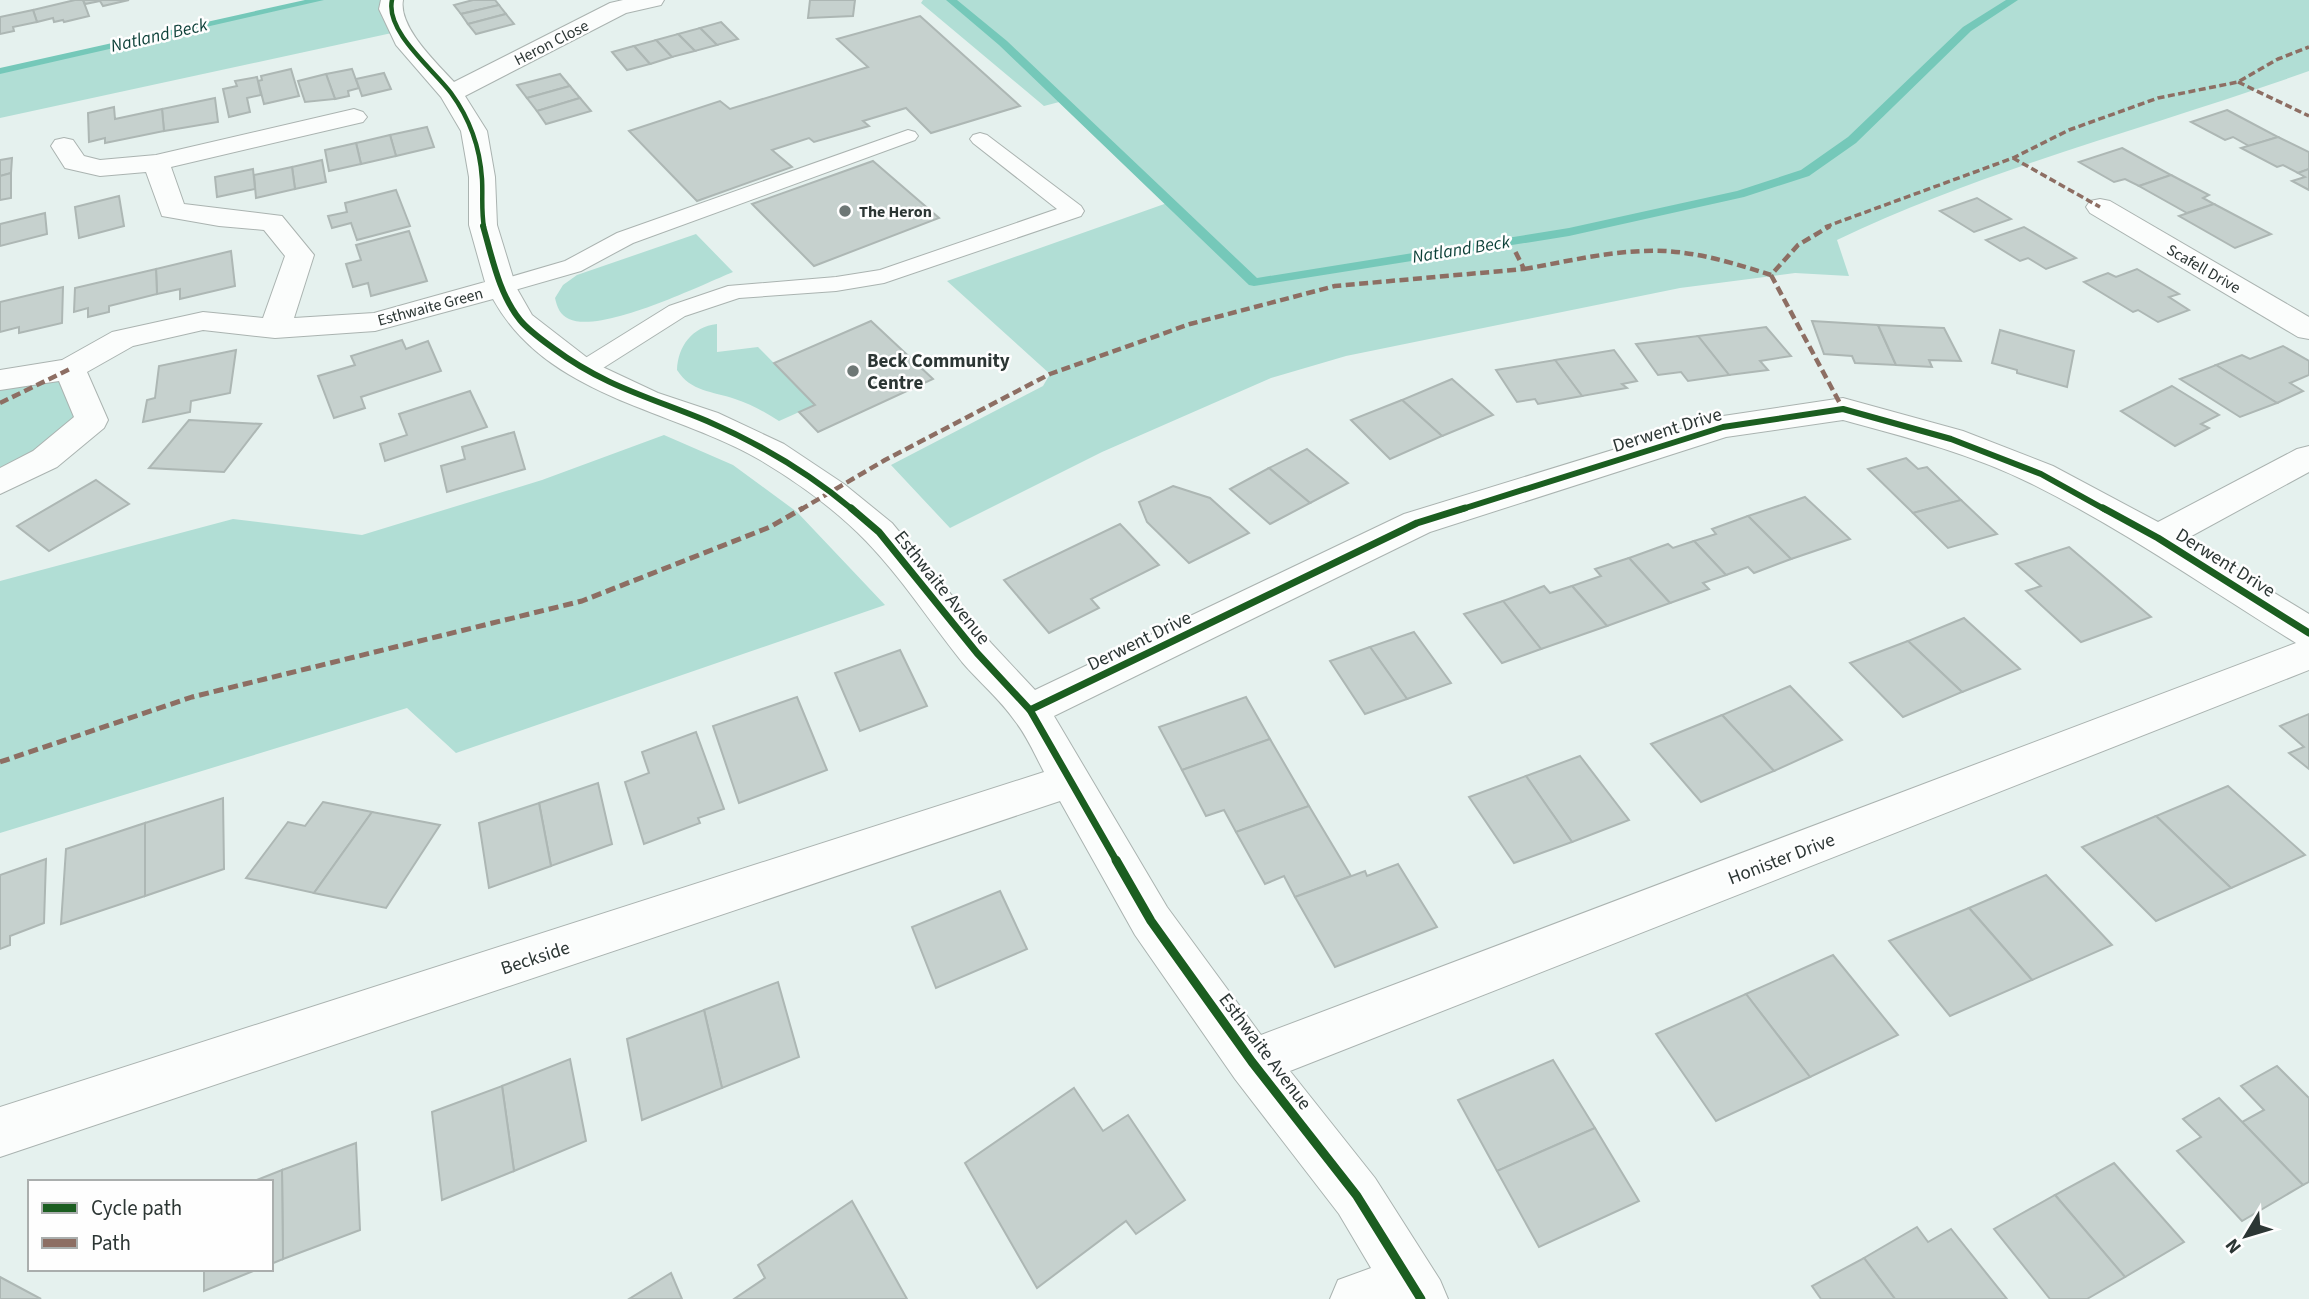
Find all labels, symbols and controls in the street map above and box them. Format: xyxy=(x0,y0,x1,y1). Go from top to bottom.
water label: Natland Beck xyxy=(108,12,210,59)
street label: Heron Close xyxy=(510,15,593,71)
place label: The Heron xyxy=(859,201,932,223)
marker: The Heron xyxy=(837,203,853,219)
water label: Natland Beck xyxy=(1410,229,1512,270)
street label: Scafell Drive xyxy=(2162,239,2245,299)
street label: Esthwaite Green xyxy=(375,282,486,332)
place label: Beck Community Centre xyxy=(867,348,1010,397)
marker: Beck Community Centre xyxy=(845,363,861,379)
street label: Derwent Drive xyxy=(1610,401,1725,460)
street label: Derwent Drive xyxy=(2170,522,2280,605)
street label: Esthwaite Avenue xyxy=(887,525,996,651)
street label: Derwent Drive xyxy=(1083,604,1196,678)
street label: Honister Drive xyxy=(1724,827,1839,892)
street label: Beckside xyxy=(497,935,574,982)
street label: Esthwaite Avenue xyxy=(1212,988,1318,1116)
legend xyxy=(28,1180,273,1271)
text: Cycle path xyxy=(91,1193,182,1223)
north arrow xyxy=(2211,1201,2281,1271)
text: Path xyxy=(91,1228,131,1258)
text: N xyxy=(2219,1232,2248,1259)

